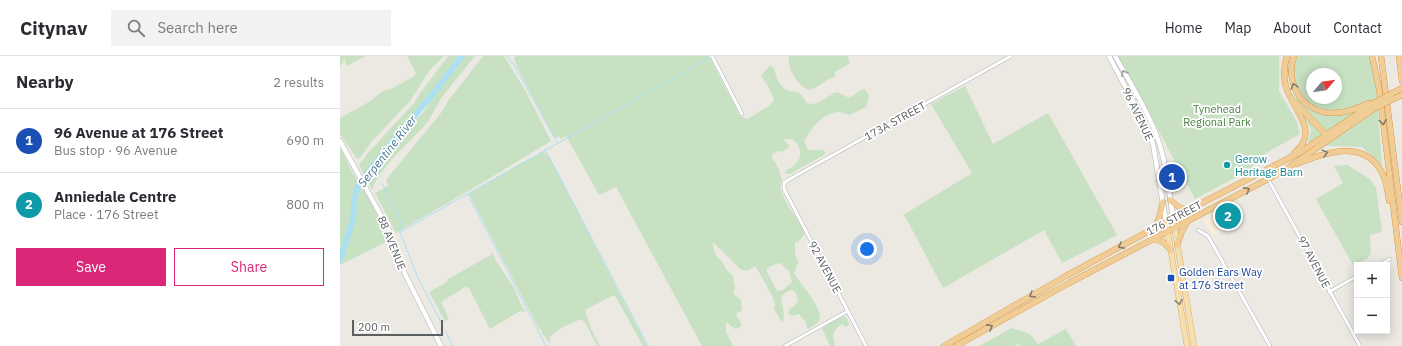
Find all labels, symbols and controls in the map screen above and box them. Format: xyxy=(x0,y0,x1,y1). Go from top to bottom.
search box xyxy=(111,10,391,46)
text: Citynav xyxy=(20,16,87,40)
icon: search xyxy=(125,17,147,39)
text: Search here xyxy=(157,18,238,37)
text: Home xyxy=(1165,19,1202,37)
text: Map xyxy=(1224,19,1251,37)
text: About xyxy=(1273,19,1311,37)
text: Contact xyxy=(1333,19,1382,37)
north arrow xyxy=(1306,68,1342,104)
one-way arrow xyxy=(1121,70,1129,77)
text: Nearby xyxy=(16,71,74,93)
text: 2 results xyxy=(273,74,324,91)
one-way arrow xyxy=(1290,82,1299,89)
street label: 96 AVENUE xyxy=(1119,85,1157,143)
street label: 173A STREET xyxy=(862,98,929,144)
park label: Tynehead Regional Park xyxy=(1183,102,1251,129)
water label: Serpentine River xyxy=(354,112,420,190)
one-way arrow xyxy=(1378,119,1387,125)
text: 96 Avenue at 176 Street xyxy=(54,123,224,142)
text: 1 xyxy=(25,132,33,149)
text: 690 m xyxy=(286,132,324,149)
text: Bus stop · 96 Avenue xyxy=(54,142,177,159)
one-way arrow xyxy=(1322,150,1329,158)
place label: Gerow Heritage Barn xyxy=(1235,152,1303,179)
marker: Gerow Heritage Barn xyxy=(1222,160,1232,170)
pin: 1 xyxy=(1159,162,1185,192)
text: Anniedale Centre xyxy=(54,187,176,206)
one-way arrow xyxy=(1243,187,1251,194)
text: 2 xyxy=(25,196,33,213)
text: 800 m xyxy=(286,196,324,213)
street label: 176 STREET xyxy=(1144,197,1205,239)
pin: 2 xyxy=(1215,201,1241,231)
text: Place · 176 Street xyxy=(54,206,158,223)
street label: 88 AVENUE xyxy=(375,214,409,272)
street label: 97 AVENUE xyxy=(1294,233,1334,291)
street label: 92 AVENUE xyxy=(805,238,845,296)
your location xyxy=(857,239,877,259)
one-way arrow xyxy=(1118,242,1125,249)
button: Save xyxy=(16,248,166,286)
button: Share xyxy=(174,248,324,286)
map controls xyxy=(1354,262,1390,334)
button: + xyxy=(1354,262,1390,298)
place label: Golden Ears Way at 176 Street xyxy=(1179,265,1263,292)
marker: Golden Ears Way at 176 Street xyxy=(1166,273,1176,283)
one-way arrow xyxy=(1029,291,1036,298)
button: − xyxy=(1354,298,1390,334)
one-way arrow xyxy=(1174,299,1183,305)
scale bar xyxy=(352,318,443,337)
text: 200 m xyxy=(358,320,390,334)
one-way arrow xyxy=(986,324,993,332)

